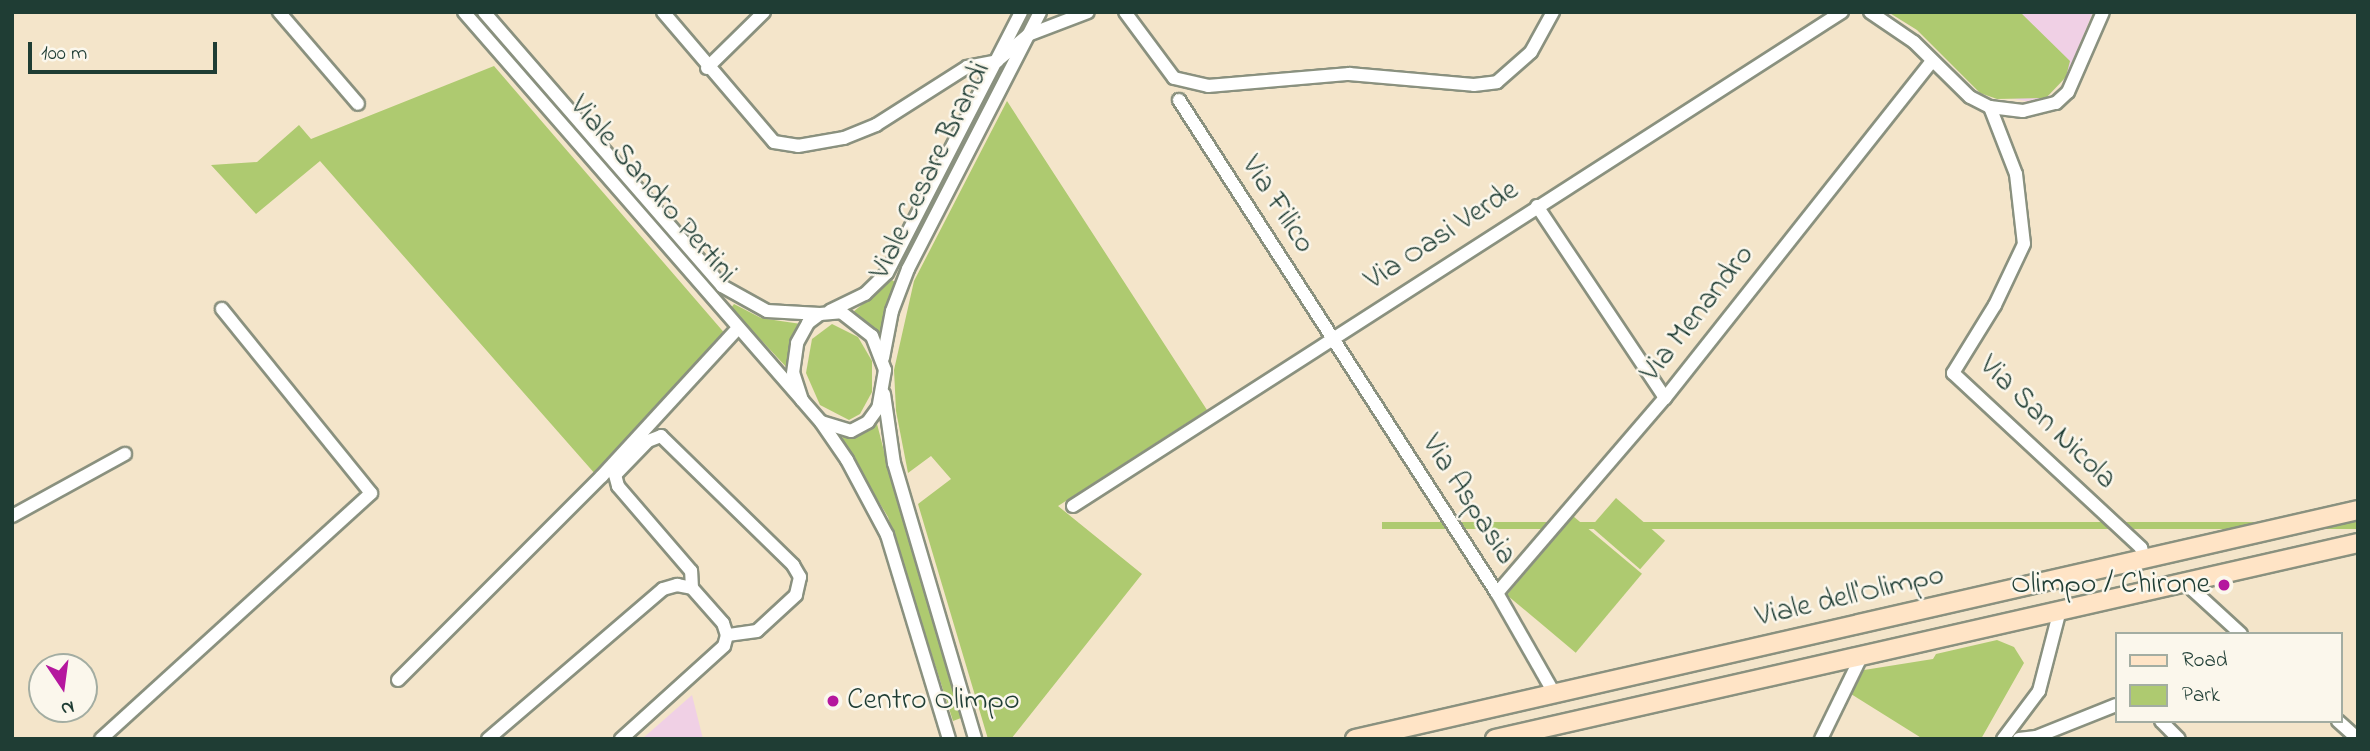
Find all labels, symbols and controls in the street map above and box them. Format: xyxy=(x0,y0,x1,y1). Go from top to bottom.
scale bar xyxy=(32,28,220,72)
text: 100 m xyxy=(41,39,87,69)
street label: Viale Cesare Brandi xyxy=(863,56,999,286)
street label: Viale Sandro Pertini xyxy=(561,89,743,291)
street label: Via Filico xyxy=(1232,150,1322,260)
street label: Via Oasi Verde xyxy=(1358,173,1526,299)
street label: Via Menandro xyxy=(1633,238,1763,390)
street label: Via San Nicola xyxy=(1971,348,2123,498)
street label: Via Aspasia xyxy=(1413,428,1523,572)
street label: Viale dell'Olimpo xyxy=(1752,558,1948,636)
place label: Olimpo / Chirone xyxy=(2011,567,2210,603)
marker: Olimpo / Chirone xyxy=(2216,577,2232,593)
legend xyxy=(2114,632,2342,723)
text: Road xyxy=(2182,646,2228,676)
north arrow xyxy=(28,653,98,723)
text: Park xyxy=(2182,681,2220,711)
place label: Centro Olimpo xyxy=(847,683,1020,719)
text: N xyxy=(58,692,77,722)
marker: Centro Olimpo xyxy=(825,693,841,709)

